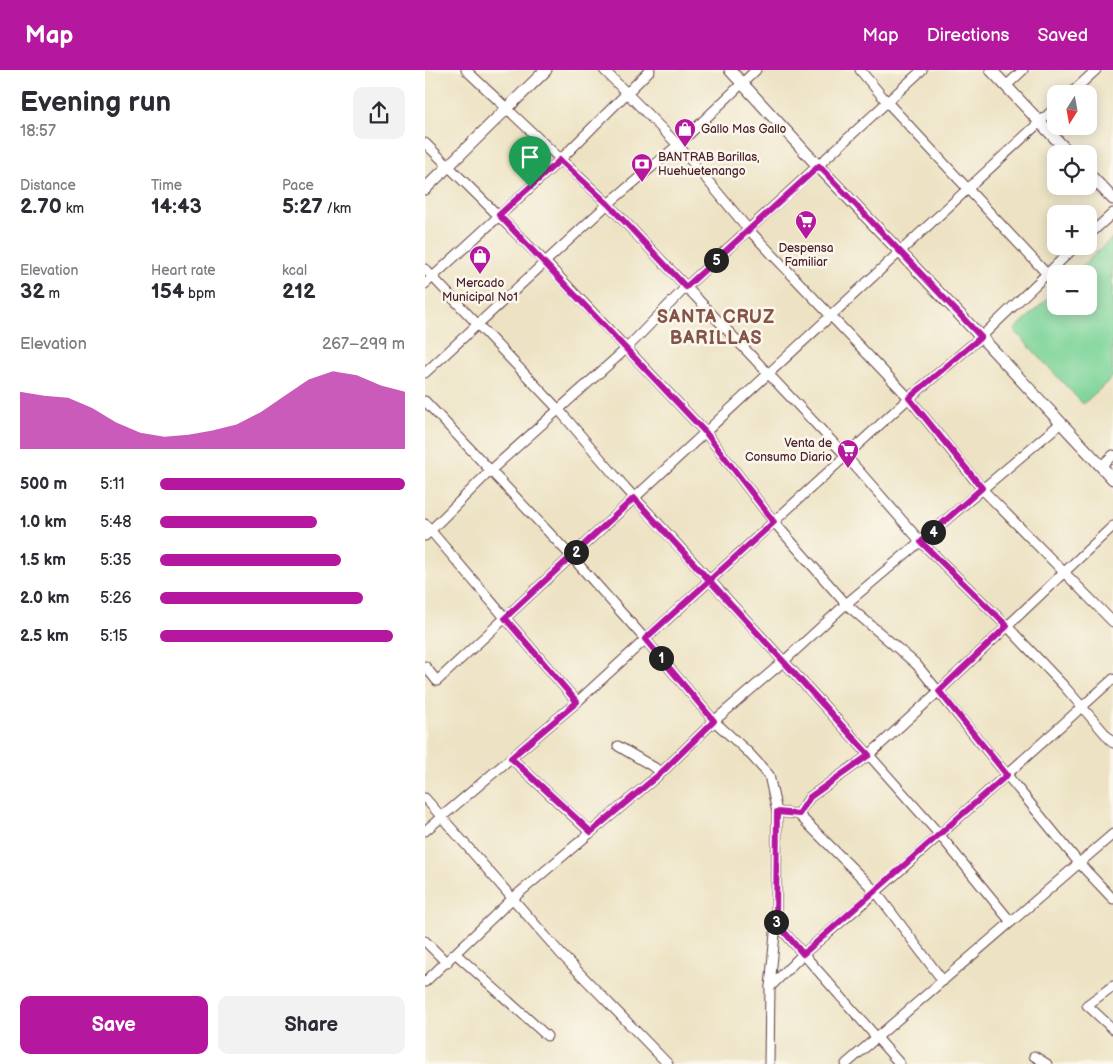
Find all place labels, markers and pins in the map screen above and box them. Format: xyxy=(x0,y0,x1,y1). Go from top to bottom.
shop icon: Gallo Mas Gallo xyxy=(673,117,697,148)
place label: Gallo Mas Gallo xyxy=(701,122,787,137)
pin xyxy=(509,136,551,187)
place label: BANTRAB Barillas, Huehuetenango xyxy=(658,150,759,179)
bank icon: BANTRAB Barillas, Huehuetenango xyxy=(630,152,654,183)
supermarket icon: Despensa Familiar xyxy=(794,209,818,240)
place label: Despensa Familiar xyxy=(778,241,834,270)
shop icon: Mercado Municipal No1 xyxy=(468,244,492,275)
pin: 5 xyxy=(703,248,729,272)
place label: Mercado Municipal No1 xyxy=(442,276,518,305)
place label: Venta de Consumo Diario xyxy=(745,436,832,465)
supermarket icon: Venta de Consumo Diario xyxy=(836,438,860,469)
pin: 4 xyxy=(921,520,945,544)
pin: 2 xyxy=(563,540,589,564)
pin: 1 xyxy=(649,646,673,670)
pin: 3 xyxy=(763,910,789,934)

